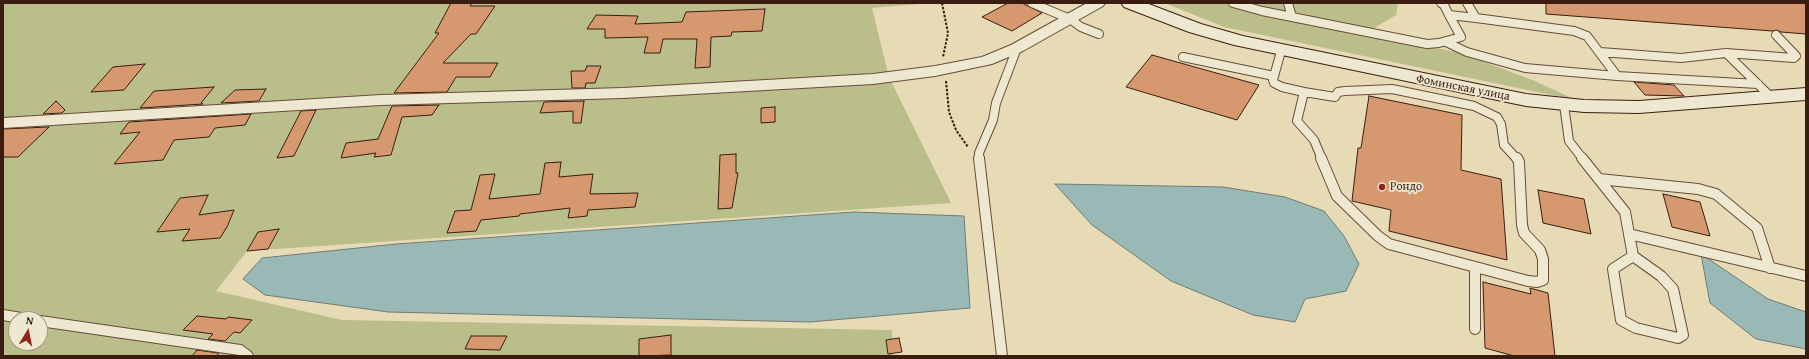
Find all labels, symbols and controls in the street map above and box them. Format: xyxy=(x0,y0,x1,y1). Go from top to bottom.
street label: Фоминская улица xyxy=(1415,72,1511,104)
place label: Рондо xyxy=(1390,180,1422,194)
marker: Рондо xyxy=(1377,182,1387,192)
north arrow xyxy=(8,311,48,351)
text: N xyxy=(25,312,35,329)

